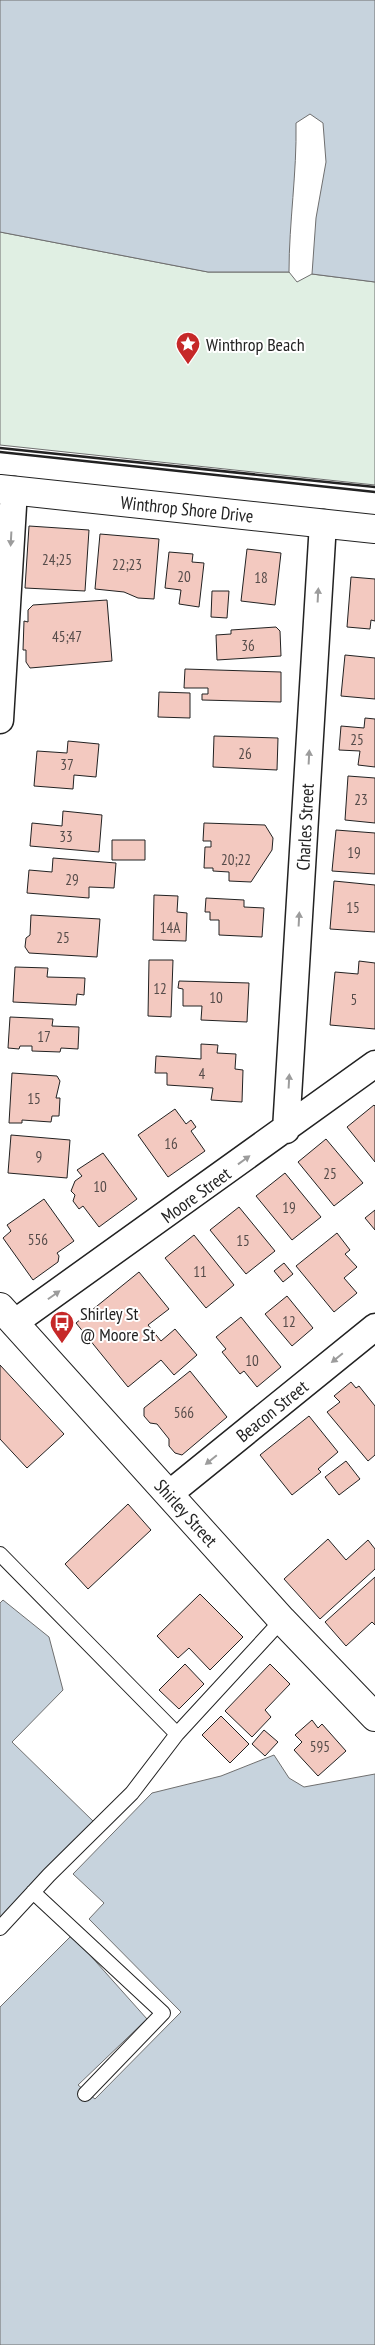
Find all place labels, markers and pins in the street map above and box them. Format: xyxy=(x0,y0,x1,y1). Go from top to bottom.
place icon: Winthrop Beach xyxy=(175,331,201,365)
place label: Winthrop Beach xyxy=(206,333,305,356)
place label: Shirley St @ Moore St xyxy=(80,1302,155,1346)
bus stop icon: Shirley St @ Moore St xyxy=(49,1310,75,1344)

